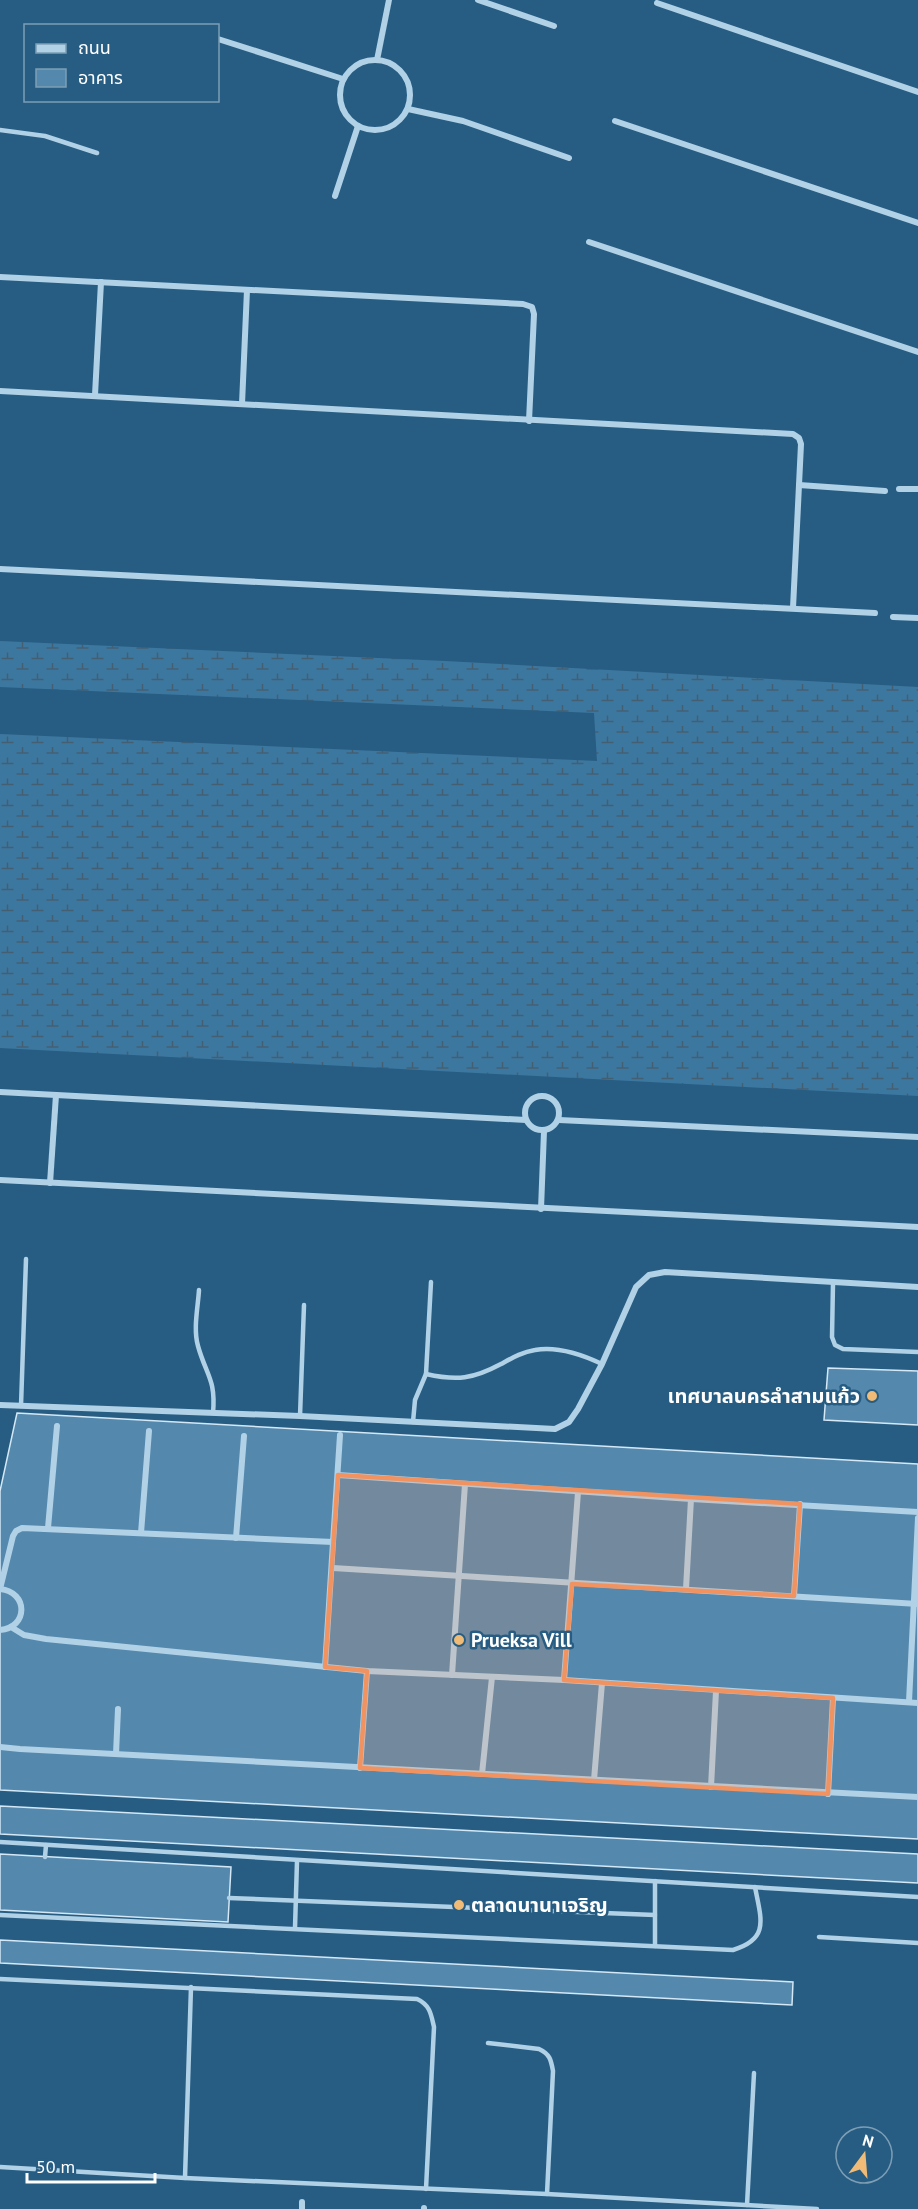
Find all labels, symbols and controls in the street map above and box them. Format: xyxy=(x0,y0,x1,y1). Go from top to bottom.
legend xyxy=(24,24,219,102)
text: ถนน xyxy=(78,36,111,59)
text: อาคาร xyxy=(78,66,123,89)
place label: เทศบาลนครลำสามแก้ว xyxy=(668,1383,860,1409)
marker: เทศบาลนครลำสามแก้ว xyxy=(865,1389,879,1403)
place label: Prueksa Vill xyxy=(471,1627,572,1653)
marker: Prueksa Vill xyxy=(452,1633,466,1647)
place label: ตลาดนานาเจริญ xyxy=(471,1892,608,1918)
marker: ตลาดนานาเจริญ xyxy=(452,1898,466,1912)
north arrow xyxy=(834,2125,894,2185)
text: N xyxy=(860,2130,876,2152)
scale bar xyxy=(27,2146,154,2184)
text: 50 m xyxy=(36,2155,75,2178)

